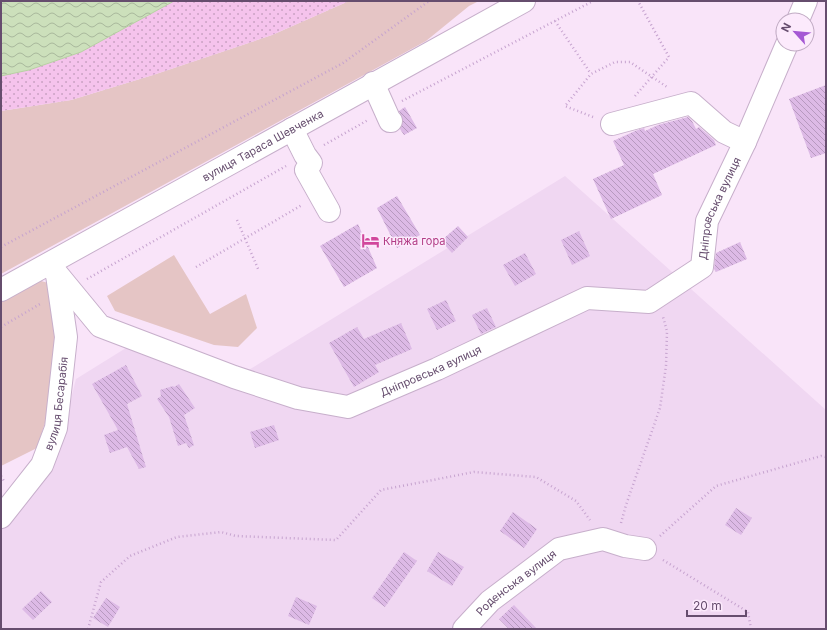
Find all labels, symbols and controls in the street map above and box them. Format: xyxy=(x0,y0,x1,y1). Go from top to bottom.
north arrow xyxy=(775,12,815,52)
text: N xyxy=(778,21,794,34)
street label: вулиця Тараса Шевченка xyxy=(200,106,326,184)
street label: Дніпровська вулиця xyxy=(696,155,744,261)
hotel icon: Княжа гора xyxy=(360,231,380,251)
place label: Княжа гора xyxy=(383,234,445,248)
street label: Дніпровська вулиця xyxy=(378,342,483,400)
street label: вулиця Бесарабія xyxy=(41,356,71,452)
street label: Роденська вулиця xyxy=(473,547,559,619)
scale bar xyxy=(687,592,746,618)
text: 20 m xyxy=(693,598,722,613)

